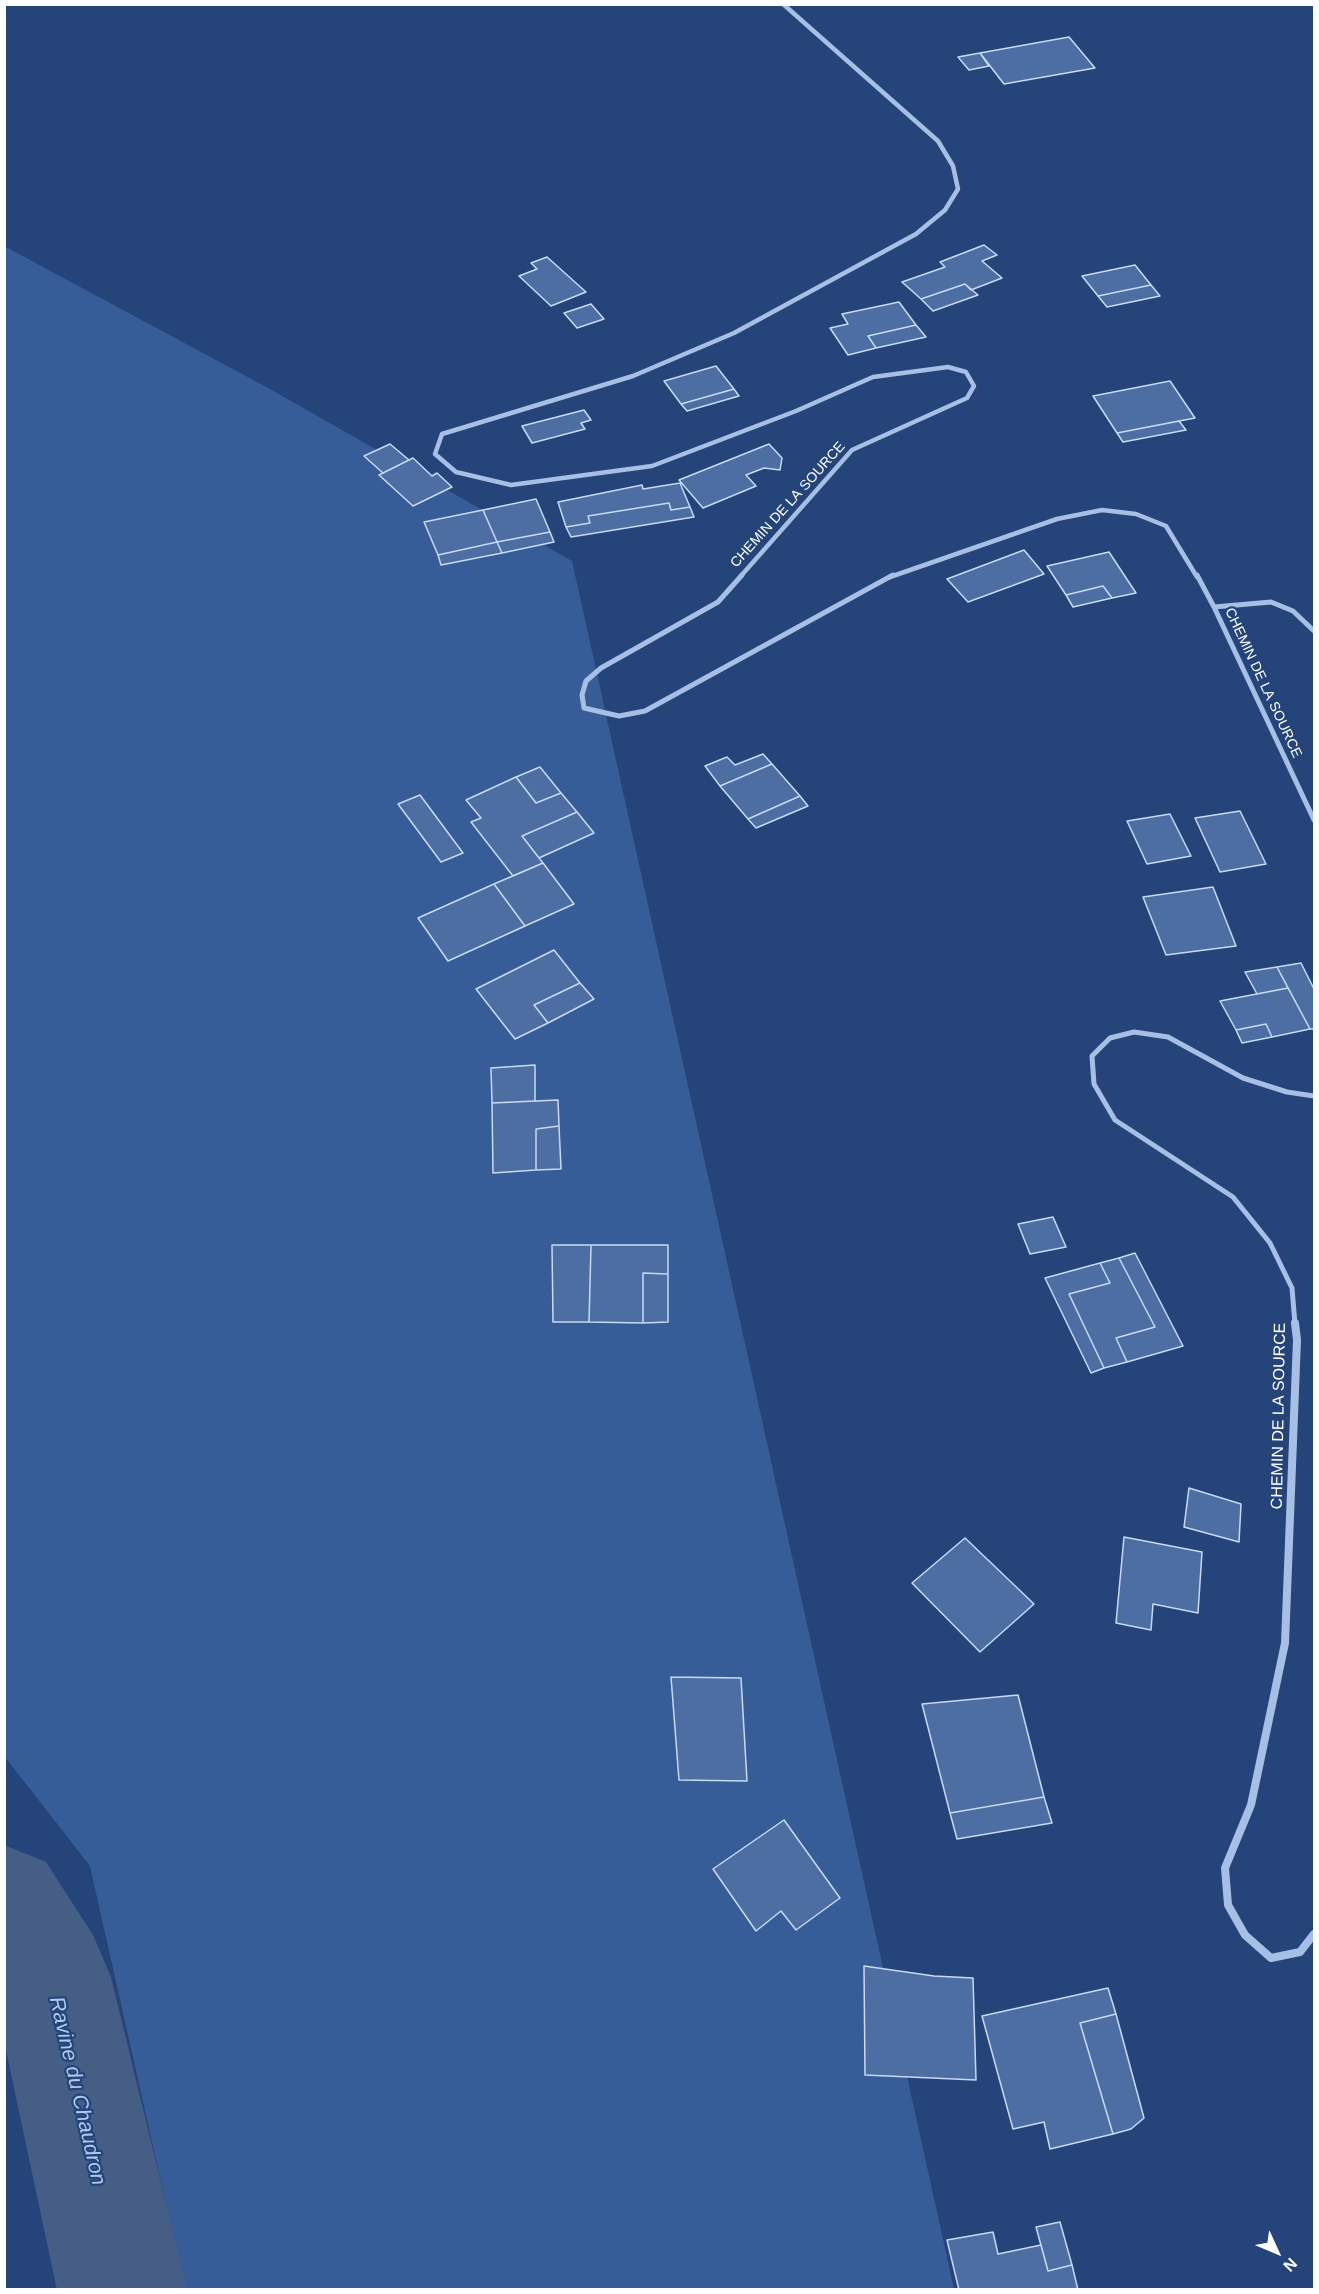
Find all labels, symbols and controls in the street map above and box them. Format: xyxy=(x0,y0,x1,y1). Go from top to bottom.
street label: CHEMIN DE LA SOURCE xyxy=(727,439,849,571)
street label: CHEMIN DE LA SOURCE xyxy=(1221,605,1305,761)
street label: CHEMIN DE LA SOURCE xyxy=(1268,1322,1290,1510)
water label: Ravine du Chaudron xyxy=(43,1994,111,2188)
north arrow xyxy=(1247,2222,1307,2282)
text: N xyxy=(1280,2255,1300,2275)

